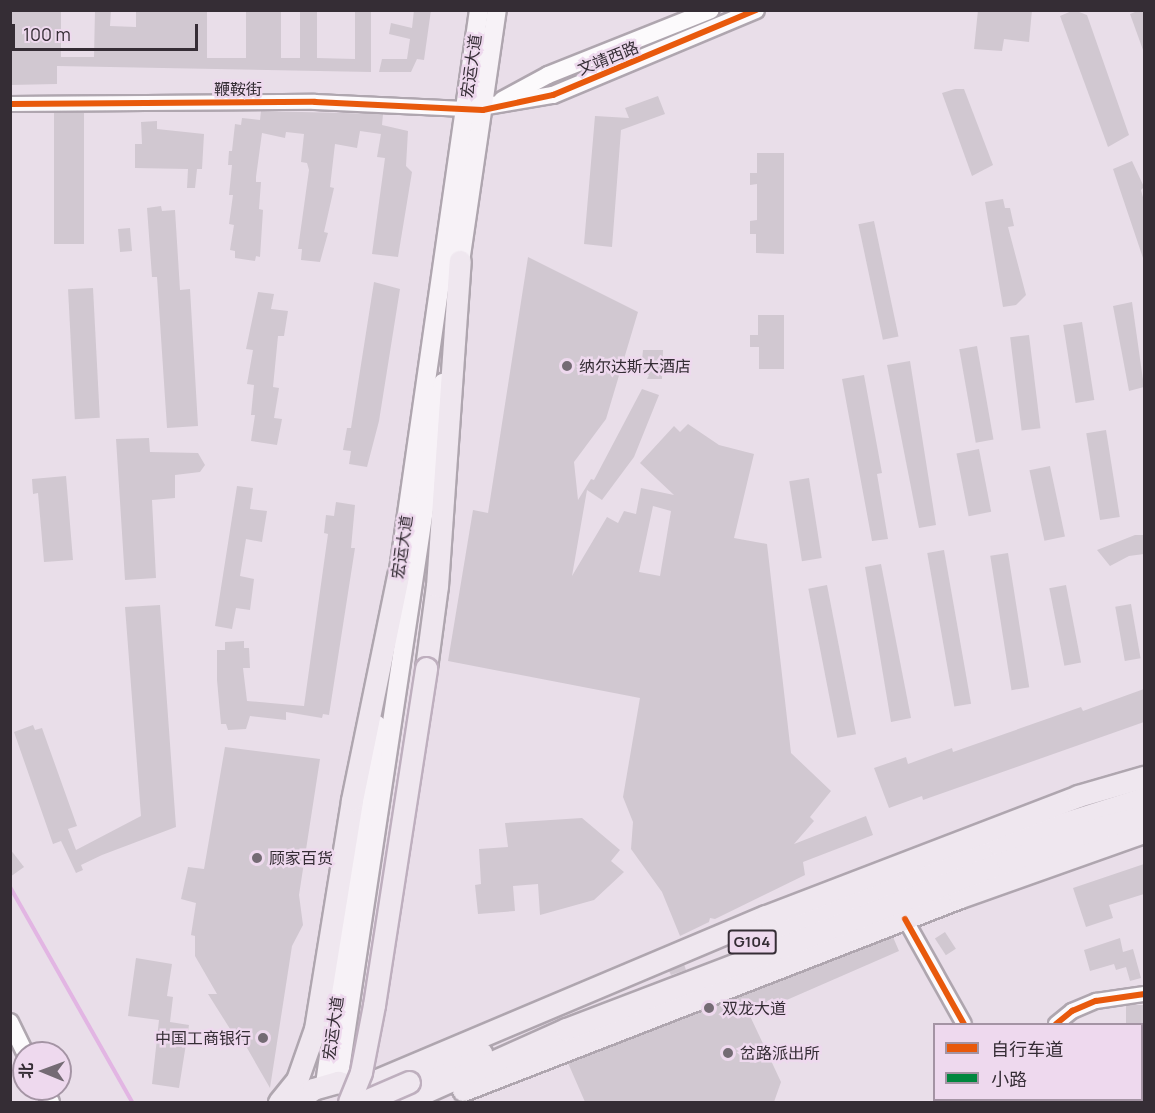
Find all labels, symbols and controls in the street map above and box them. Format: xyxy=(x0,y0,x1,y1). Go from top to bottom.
scale bar xyxy=(15,12,201,50)
text: 100 m xyxy=(23,22,71,46)
street label: 宏运大道 xyxy=(457,33,485,99)
street label: 文靖西路 xyxy=(575,37,641,79)
street label: 鞭鞍街 xyxy=(214,79,262,99)
place label: 纳尔达斯大酒店 xyxy=(579,356,691,376)
marker: 纳尔达斯大酒店 xyxy=(560,359,574,373)
street label: 宏运大道 xyxy=(388,514,416,580)
place label: 顾家百货 xyxy=(269,848,333,868)
marker: 顾家百货 xyxy=(250,851,264,865)
road number: G104 xyxy=(726,930,777,954)
street label: 宏运大道 xyxy=(319,995,347,1061)
place label: 双龙大道 xyxy=(722,998,786,1018)
marker: 双龙大道 xyxy=(700,999,718,1017)
legend xyxy=(933,1023,1143,1101)
place label: 中国工商银行 xyxy=(155,1028,251,1048)
marker: 中国工商银行 xyxy=(256,1031,270,1045)
text: 自行车道 xyxy=(991,1037,1063,1061)
north arrow xyxy=(12,1041,72,1101)
place label: 岔路派出所 xyxy=(740,1043,820,1063)
marker: 岔路派出所 xyxy=(721,1046,735,1060)
text: 北 xyxy=(15,1063,37,1079)
text: 小路 xyxy=(991,1067,1027,1091)

